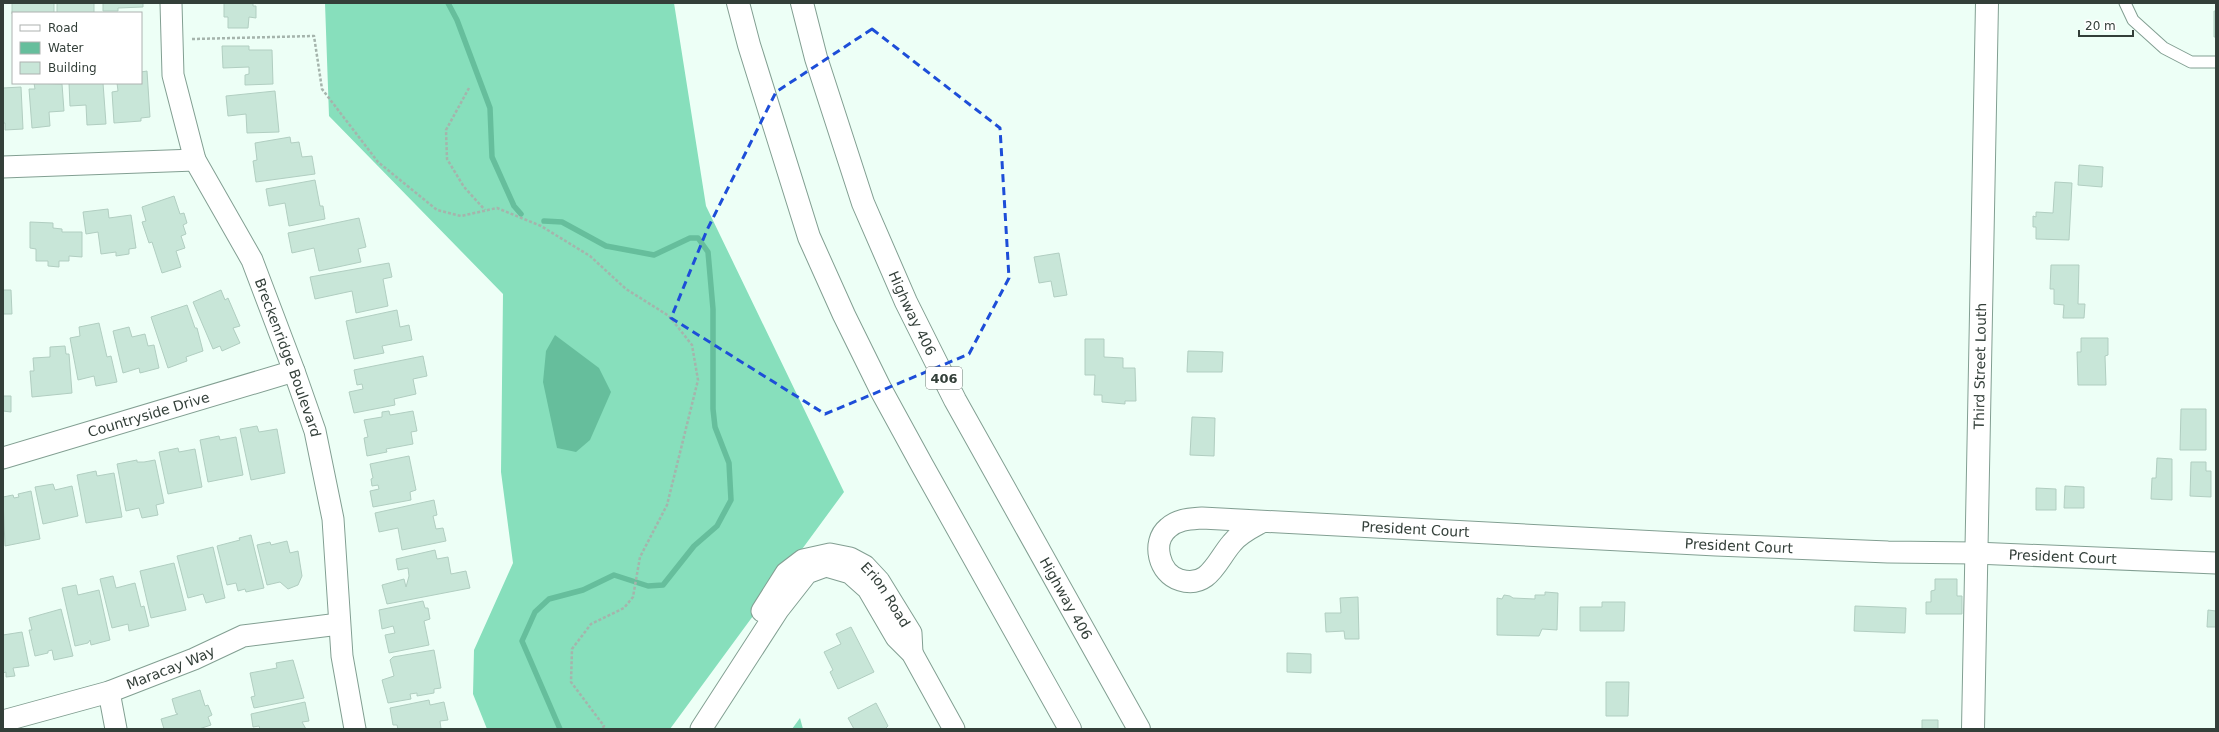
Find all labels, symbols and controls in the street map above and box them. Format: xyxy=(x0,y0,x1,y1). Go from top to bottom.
legend xyxy=(12,12,142,84)
scale bar xyxy=(2079,12,2133,38)
text: 20 m xyxy=(2085,19,2116,33)
text: Road xyxy=(48,21,78,35)
text: Water xyxy=(48,41,84,55)
text: Building xyxy=(48,61,97,75)
street label: Highway 406 xyxy=(886,269,939,358)
street label: Breckenridge Boulevard xyxy=(252,276,324,438)
street label: Third Street Louth xyxy=(1971,303,1989,431)
road number: 406 xyxy=(926,367,962,389)
street label: Countryside Drive xyxy=(86,389,211,440)
street label: President Court xyxy=(1361,518,1470,540)
street label: President Court xyxy=(1684,535,1794,556)
street label: President Court xyxy=(2008,546,2118,567)
street label: Highway 406 xyxy=(1037,554,1095,642)
street label: Erion Road xyxy=(858,559,914,630)
street label: Maracay Way xyxy=(124,642,217,693)

